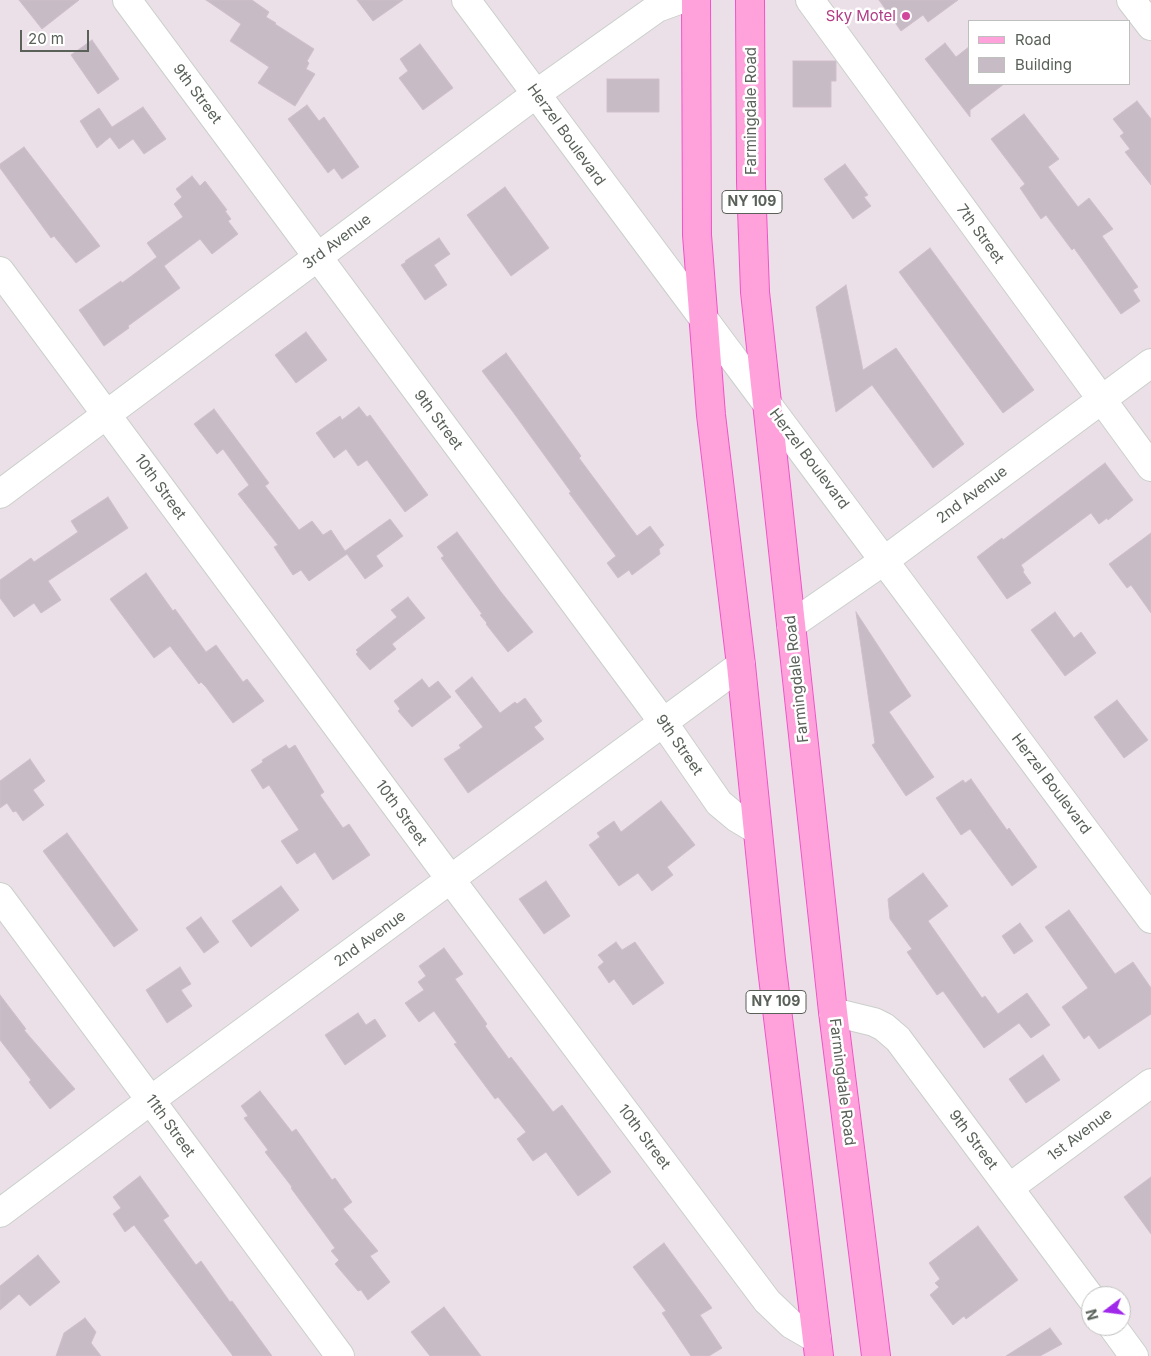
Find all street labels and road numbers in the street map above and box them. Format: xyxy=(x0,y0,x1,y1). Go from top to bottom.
street label: Farmingdale Road xyxy=(742,47,760,175)
street label: 9th Street xyxy=(169,61,225,127)
street label: Herzel Boulevard xyxy=(523,81,609,189)
road number: NY 109 xyxy=(722,190,782,213)
street label: 7th Street xyxy=(952,201,1008,267)
street label: 3rd Avenue xyxy=(299,211,375,273)
street label: 9th Street xyxy=(410,387,466,453)
street label: Herzel Boulevard xyxy=(765,405,853,513)
street label: 10th Street xyxy=(130,451,190,523)
street label: 2nd Avenue xyxy=(933,463,1011,527)
street label: Farmingdale Road xyxy=(781,614,813,744)
street label: 9th Street xyxy=(652,711,706,779)
street label: Herzel Boulevard xyxy=(1007,730,1095,838)
street label: 10th Street xyxy=(371,777,431,849)
street label: 2nd Avenue xyxy=(331,907,409,971)
road number: NY 109 xyxy=(746,990,806,1014)
street label: Farmingdale Road xyxy=(825,1017,859,1147)
street label: 11th Street xyxy=(141,1091,199,1161)
street label: 10th Street xyxy=(614,1101,674,1173)
street label: 1st Avenue xyxy=(1044,1105,1116,1165)
street label: 9th Street xyxy=(945,1107,1001,1173)

